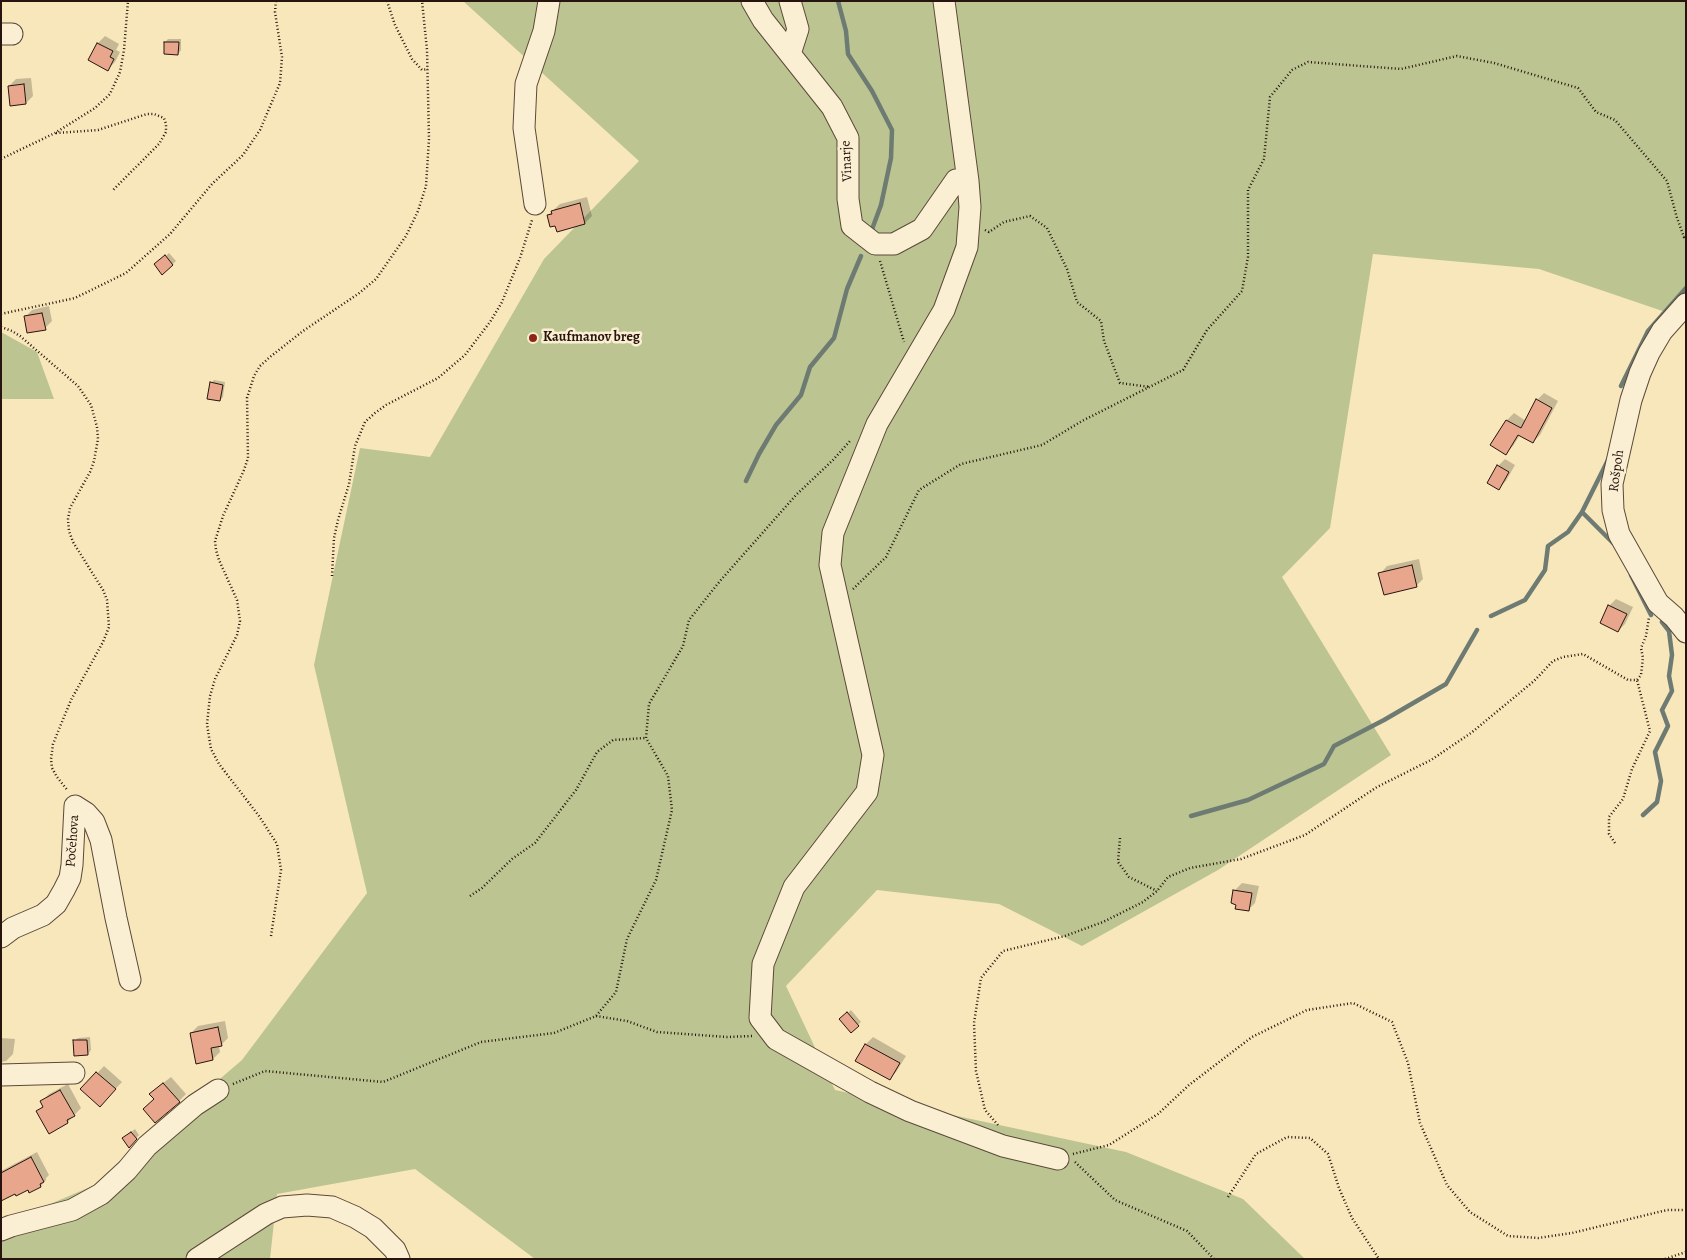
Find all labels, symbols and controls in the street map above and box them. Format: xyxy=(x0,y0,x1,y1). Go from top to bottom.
street label: Vinarje xyxy=(838,140,856,182)
place label: Kaufmanov breg xyxy=(543,330,640,346)
marker: Kaufmanov breg xyxy=(527,332,539,344)
street label: Rošpoh xyxy=(1606,449,1628,493)
street label: Počehova xyxy=(63,814,83,868)

